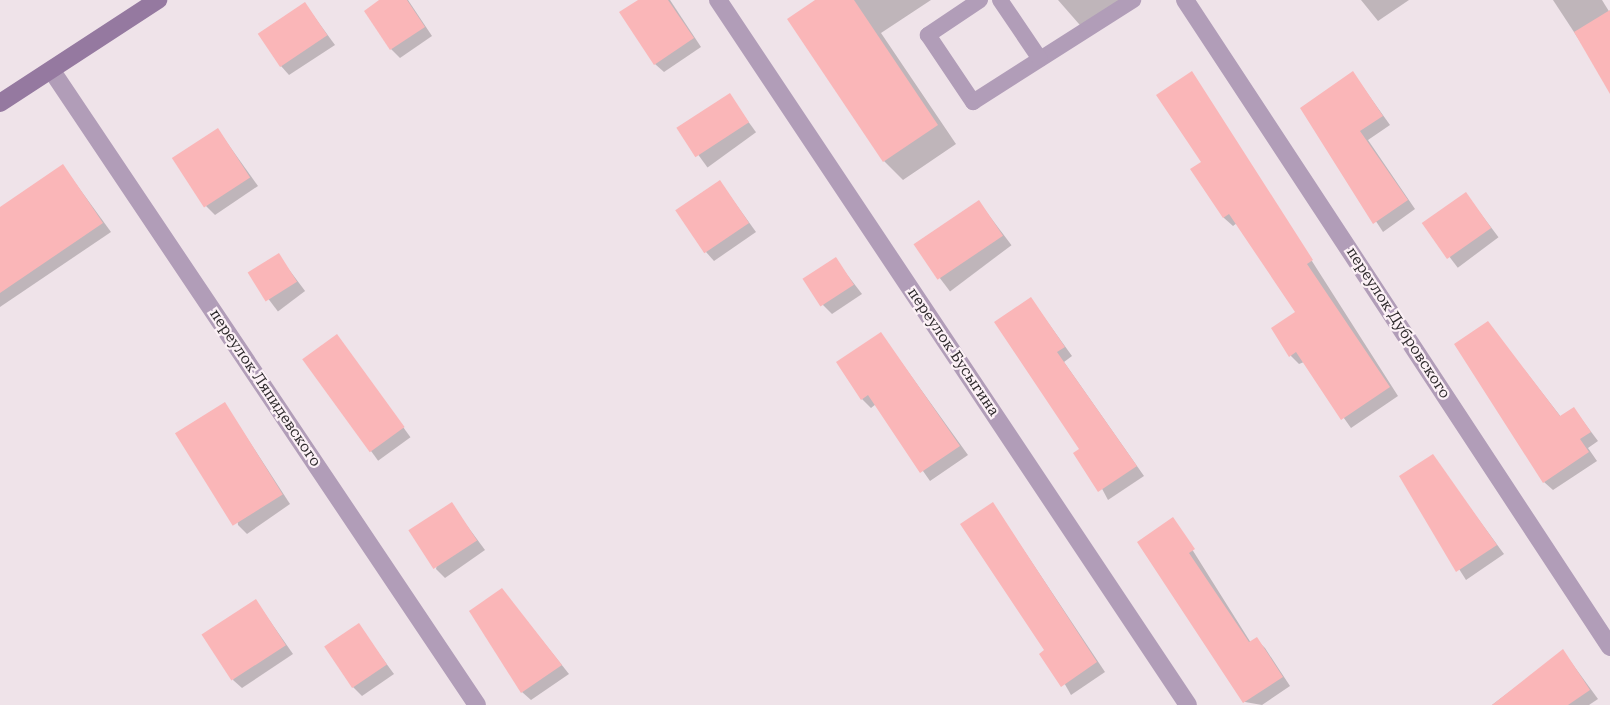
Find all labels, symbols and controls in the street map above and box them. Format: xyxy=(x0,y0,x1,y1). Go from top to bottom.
street label: переулок Дубровского xyxy=(1342,244,1454,402)
street label: переулок Бусыгина xyxy=(903,285,1003,419)
street label: переулок Ляпидевского xyxy=(206,306,324,470)

